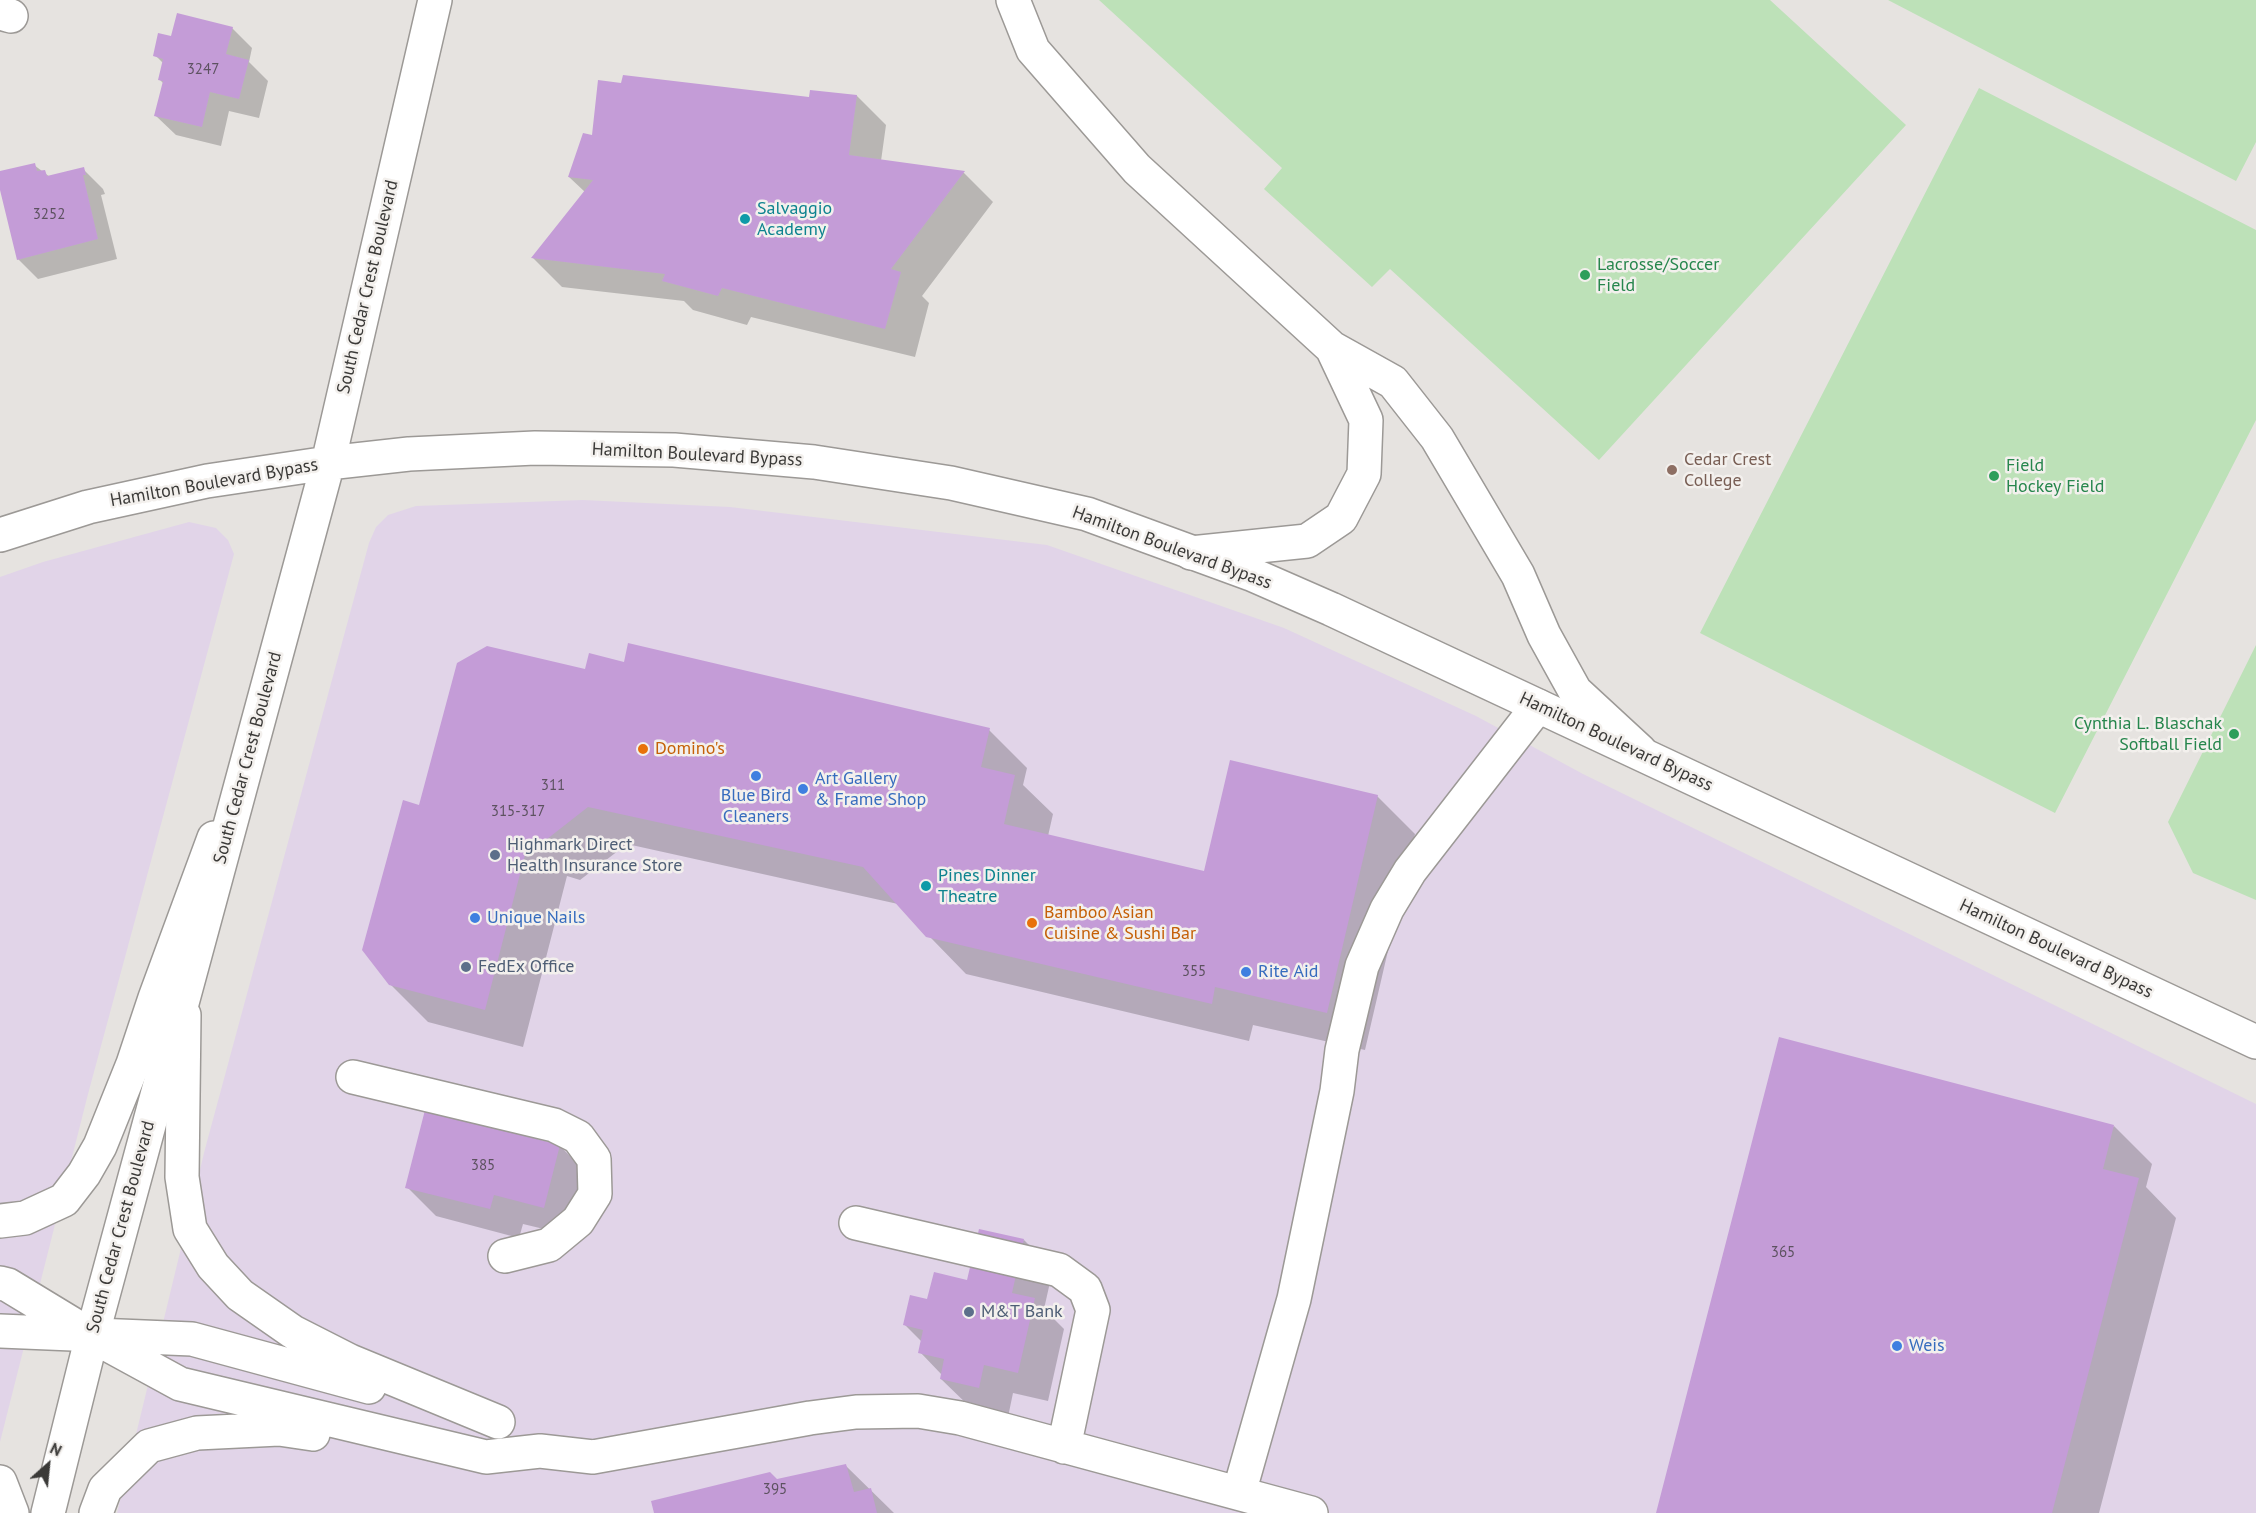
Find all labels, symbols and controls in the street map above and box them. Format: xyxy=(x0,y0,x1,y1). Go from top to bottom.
house number: 3247 xyxy=(187,61,219,79)
street label: South Cedar Crest Boulevard xyxy=(333,178,403,396)
place label: Salvaggio Academy xyxy=(757,198,832,240)
house number: 3252 xyxy=(33,206,65,224)
marker: Salvaggio Academy xyxy=(738,212,752,226)
place label: Lacrosse/Soccer Field xyxy=(1597,254,1719,296)
marker: Lacrosse/Soccer Field xyxy=(1578,268,1592,282)
street label: Hamilton Boulevard Bypass xyxy=(591,439,803,471)
place label: Cedar Crest College xyxy=(1684,449,1771,492)
street label: Hamilton Boulevard Bypass xyxy=(108,454,320,512)
place label: Field Hockey Field xyxy=(2006,455,2104,498)
marker: Cedar Crest College xyxy=(1665,463,1679,477)
marker: Field Hockey Field xyxy=(1987,469,2001,483)
street label: Hamilton Boulevard Bypass xyxy=(1069,502,1275,594)
street label: South Cedar Crest Boulevard xyxy=(209,649,287,867)
street label: Hamilton Boulevard Bypass xyxy=(1516,688,1716,796)
place label: Cynthia L. Blaschak Softball Field xyxy=(2074,713,2222,756)
marker: Cynthia L. Blaschak Softball Field xyxy=(2227,727,2241,741)
place label: Domino's xyxy=(655,738,725,760)
marker: Domino's xyxy=(636,742,650,756)
place label: Art Gallery & Frame Shop xyxy=(815,768,926,810)
marker: Blue Bird Cleaners xyxy=(749,769,763,783)
house number: 311 xyxy=(541,777,565,795)
marker: Art Gallery & Frame Shop xyxy=(796,782,810,796)
place label: Blue Bird Cleaners xyxy=(721,785,791,828)
house number: 315-317 xyxy=(491,803,545,821)
place label: Highmark Direct Health Insurance Store xyxy=(507,834,682,876)
marker: Highmark Direct Health Insurance Store xyxy=(488,848,502,862)
place label: Pines Dinner Theatre xyxy=(938,865,1036,908)
marker: Pines Dinner Theatre xyxy=(919,879,933,893)
street label: Hamilton Boulevard Bypass xyxy=(1956,895,2156,1003)
place label: Bamboo Asian Cuisine & Sushi Bar xyxy=(1044,902,1196,944)
place label: Unique Nails xyxy=(487,907,585,929)
marker: Unique Nails xyxy=(468,911,482,925)
marker: Bamboo Asian Cuisine & Sushi Bar xyxy=(1025,916,1039,930)
place label: FedEx Office xyxy=(478,956,574,978)
marker: FedEx Office xyxy=(459,960,473,974)
place label: Rite Aid xyxy=(1258,961,1318,983)
house number: 355 xyxy=(1182,963,1206,981)
marker: Rite Aid xyxy=(1239,965,1253,979)
street label: South Cedar Crest Boulevard xyxy=(82,1118,160,1336)
house number: 385 xyxy=(471,1157,495,1175)
house number: 365 xyxy=(1771,1244,1795,1262)
place label: M&T Bank xyxy=(981,1301,1063,1323)
marker: M&T Bank xyxy=(962,1305,976,1319)
place label: Weis xyxy=(1909,1335,1945,1357)
marker: Weis xyxy=(1890,1339,1904,1353)
north arrow xyxy=(18,1435,78,1495)
text: N xyxy=(47,1438,65,1460)
house number: 395 xyxy=(763,1481,787,1499)

